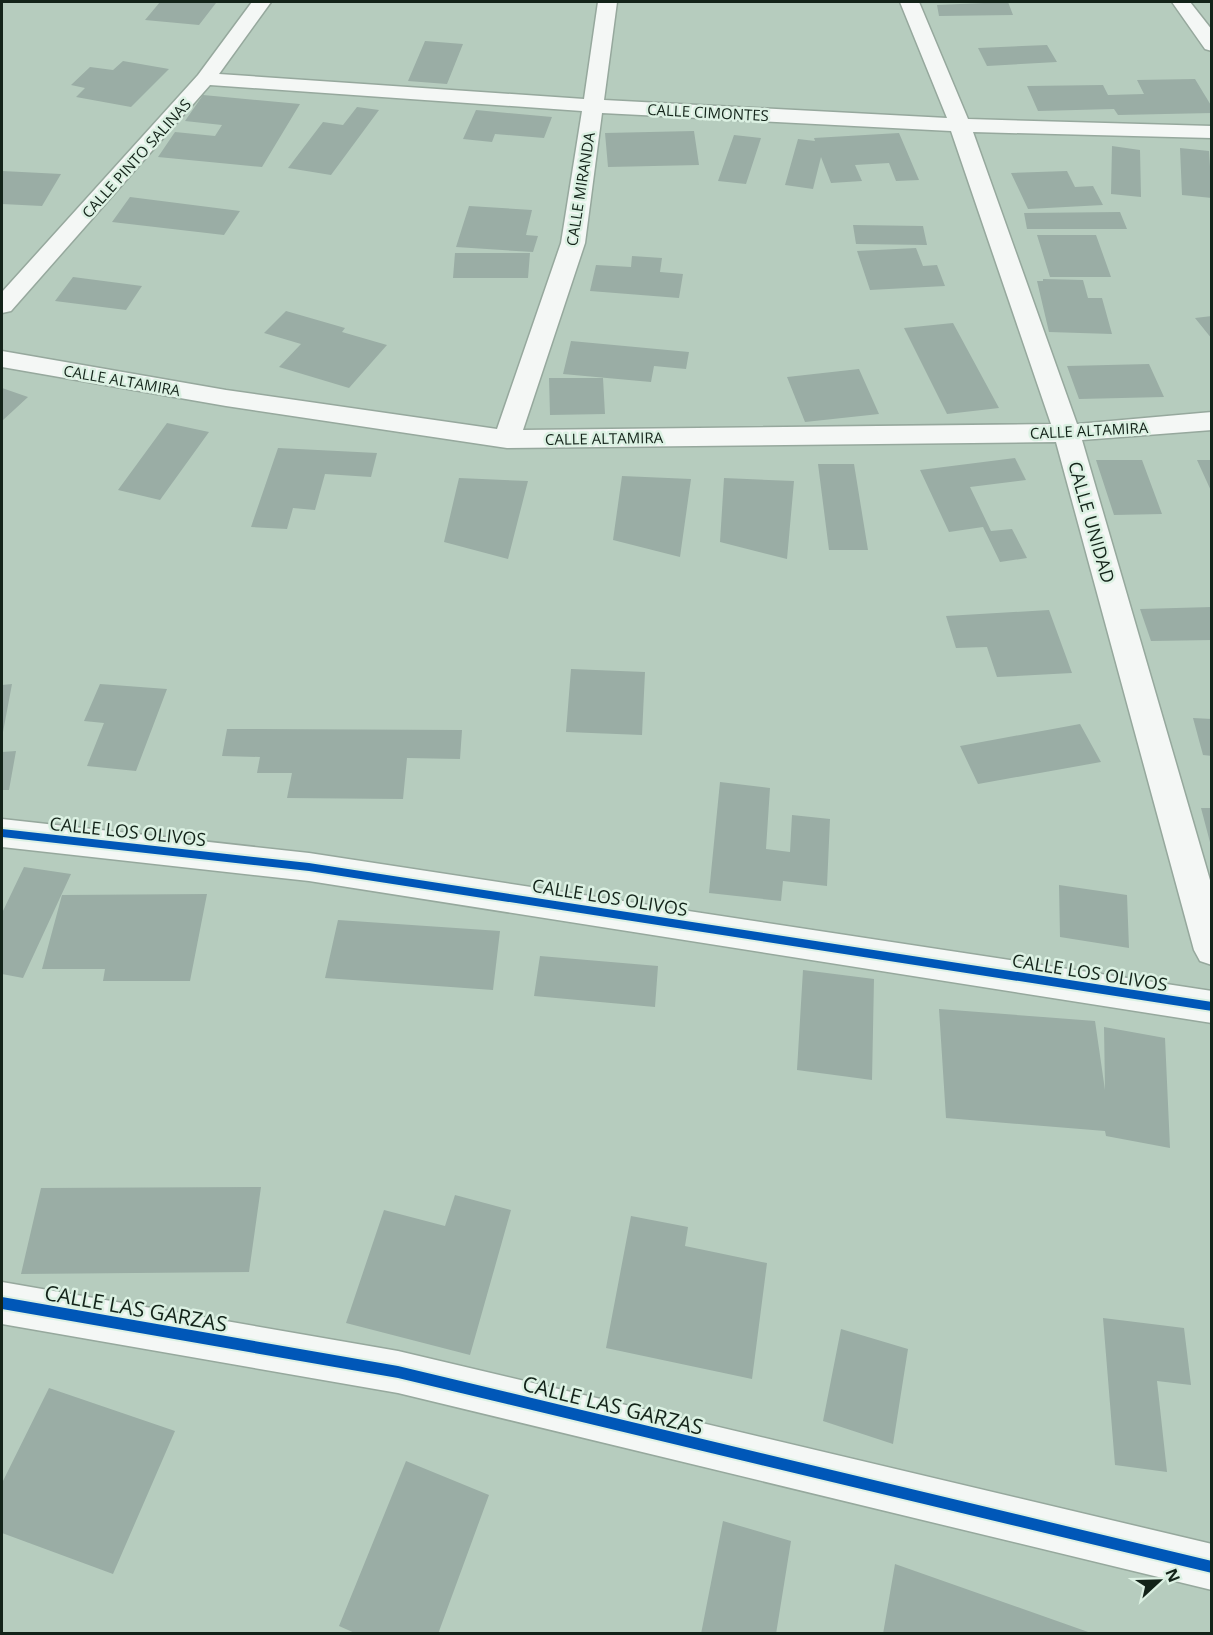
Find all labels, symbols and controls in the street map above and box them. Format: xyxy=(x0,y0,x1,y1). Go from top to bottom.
street label: CALLE PINTO SALINAS xyxy=(77,94,195,222)
street label: CALLE CIMONTES xyxy=(647,99,769,125)
street label: CALLE MIRANDA xyxy=(561,130,599,247)
street label: CALLE ALTAMIRA xyxy=(62,360,182,400)
street label: CALLE ALTAMIRA xyxy=(1029,417,1149,443)
street label: CALLE ALTAMIRA xyxy=(545,427,664,449)
street label: CALLE UNIDAD xyxy=(1063,458,1121,586)
street label: CALLE LOS OLIVOS xyxy=(49,811,208,851)
street label: CALLE LOS OLIVOS xyxy=(531,873,690,921)
street label: CALLE LOS OLIVOS xyxy=(1011,948,1170,996)
street label: CALLE LAS GARZAS xyxy=(42,1278,230,1338)
street label: CALLE LAS GARZAS xyxy=(520,1369,706,1441)
north arrow xyxy=(1129,1551,1189,1611)
text: N xyxy=(1160,1565,1186,1586)

